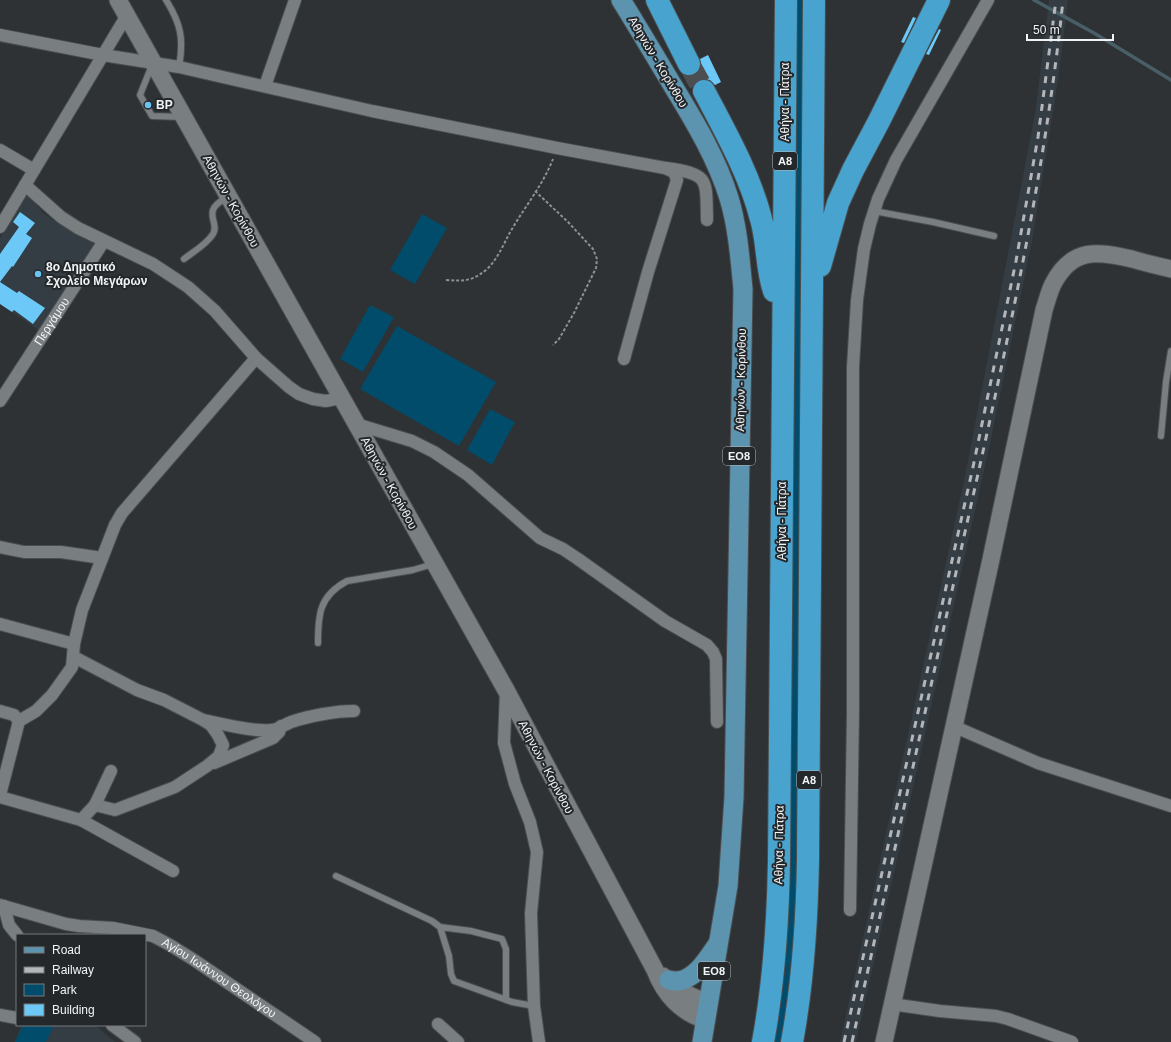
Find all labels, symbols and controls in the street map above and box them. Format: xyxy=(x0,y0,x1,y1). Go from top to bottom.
street label: Αθηνών - Κορίνθου xyxy=(625,14,691,110)
scale bar xyxy=(1027,16,1113,42)
text: 50 m xyxy=(1033,23,1060,37)
street label: Αθήνα - Πάτρα xyxy=(778,62,792,142)
place label: BP xyxy=(156,98,173,112)
marker: BP xyxy=(143,100,153,110)
street label: Αθηνών - Κορίνθου xyxy=(200,152,262,250)
road number: Α8 xyxy=(773,152,797,170)
place label: 8ο Δημοτικό Σχολείο Μεγάρων xyxy=(46,260,148,288)
marker: 8ο Δημοτικό Σχολείο Μεγάρων xyxy=(33,269,43,279)
street label: Περγάμου xyxy=(31,295,72,348)
street label: Αθηνών - Κορίνθου xyxy=(733,328,749,432)
street label: Αθηνών - Κορίνθου xyxy=(358,434,420,532)
road number: ΕΟ8 xyxy=(723,447,755,465)
street label: Αθήνα - Πάτρα xyxy=(775,481,789,561)
street label: Αθηνών - Κορίνθου xyxy=(516,718,576,816)
road number: Α8 xyxy=(797,771,821,789)
street label: Αθήνα - Πάτρα xyxy=(771,805,787,885)
legend xyxy=(16,934,146,1026)
street label: Αγίου Ιωάννου Θεολόγου xyxy=(160,935,279,1021)
text: Road xyxy=(52,943,81,957)
road number: ΕΟ8 xyxy=(698,962,730,980)
text: Railway xyxy=(52,963,94,977)
text: Park xyxy=(52,983,78,997)
text: Building xyxy=(52,1003,95,1017)

